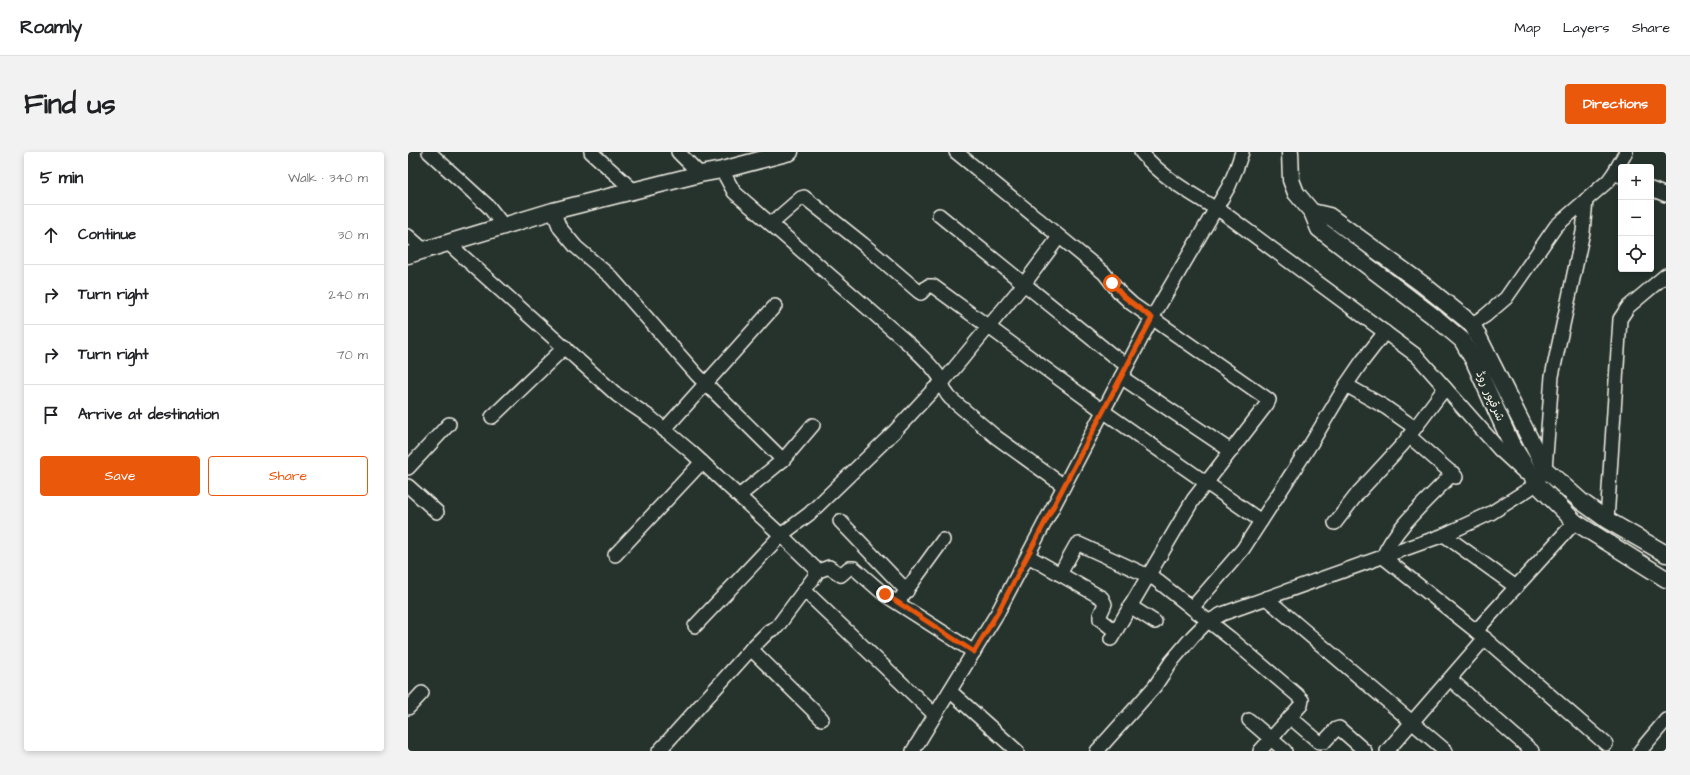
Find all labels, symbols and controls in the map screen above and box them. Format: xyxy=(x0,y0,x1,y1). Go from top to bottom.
text: Roamly xyxy=(20,14,82,41)
text: Map xyxy=(1514,18,1541,38)
text: Layers xyxy=(1563,18,1610,38)
text: Share xyxy=(1632,18,1670,38)
button: Directions xyxy=(1565,84,1666,124)
text: Find us xyxy=(24,85,115,124)
map controls xyxy=(1618,164,1654,272)
button: + xyxy=(1618,164,1654,200)
text: 5 min xyxy=(40,166,83,190)
text: Walk · 340 m xyxy=(288,169,368,187)
button: − xyxy=(1618,200,1654,236)
icon: ahead xyxy=(40,224,62,246)
text: Continue xyxy=(78,224,136,245)
text: 30 m xyxy=(338,226,368,244)
button: locate xyxy=(1618,236,1654,272)
route start xyxy=(1103,274,1121,292)
icon: right xyxy=(40,284,62,306)
text: Turn right xyxy=(78,284,149,305)
text: 240 m xyxy=(328,286,368,304)
icon: right xyxy=(40,344,62,366)
text: Turn right xyxy=(78,344,149,365)
text: 70 m xyxy=(336,346,368,364)
street label: شرقپور روڈ xyxy=(1471,368,1509,424)
icon: arrive xyxy=(40,404,62,426)
text: Arrive at destination xyxy=(78,404,219,425)
button: Save xyxy=(40,456,200,496)
button: Share xyxy=(208,456,368,496)
route end xyxy=(876,585,894,603)

